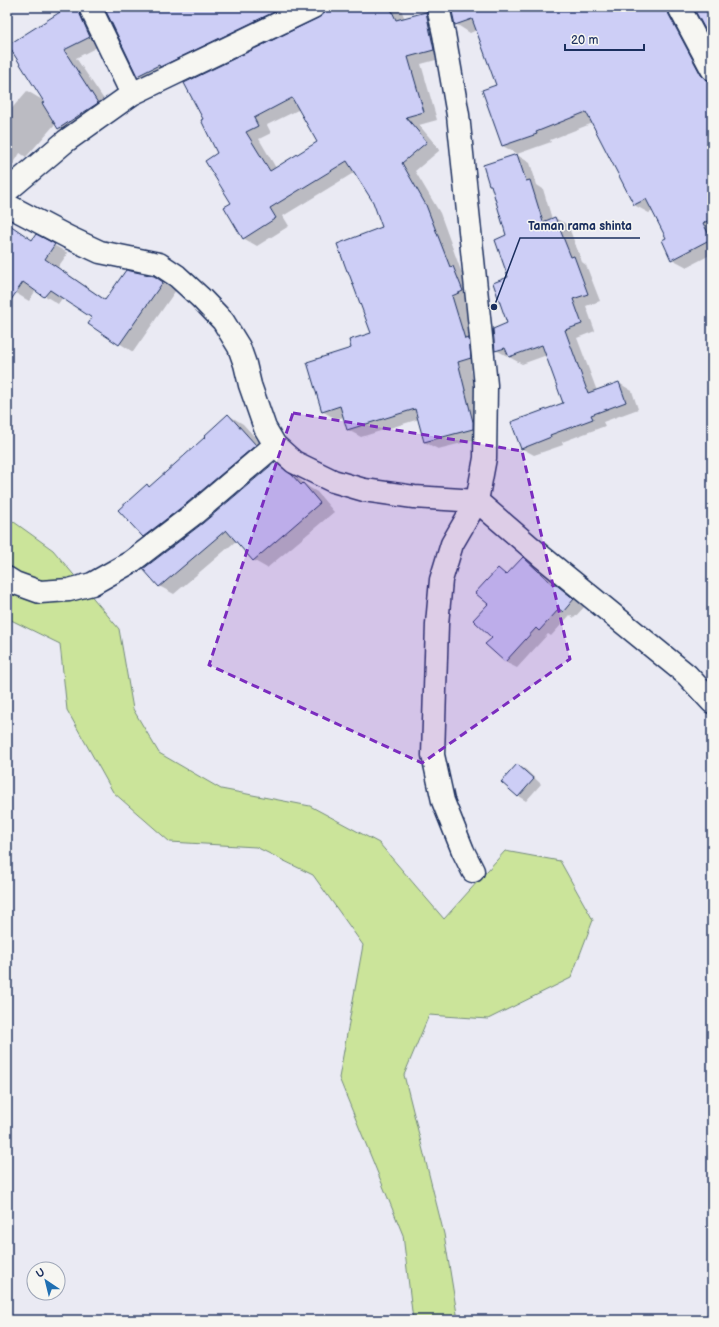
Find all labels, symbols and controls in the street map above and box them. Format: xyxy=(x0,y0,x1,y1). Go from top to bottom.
scale bar xyxy=(565,26,644,52)
text: 20 m xyxy=(571,33,598,48)
callout: Taman rama shinta xyxy=(520,214,640,238)
text: Taman rama shinta xyxy=(528,219,632,234)
north arrow xyxy=(26,1261,66,1301)
text: U xyxy=(34,1266,48,1281)

